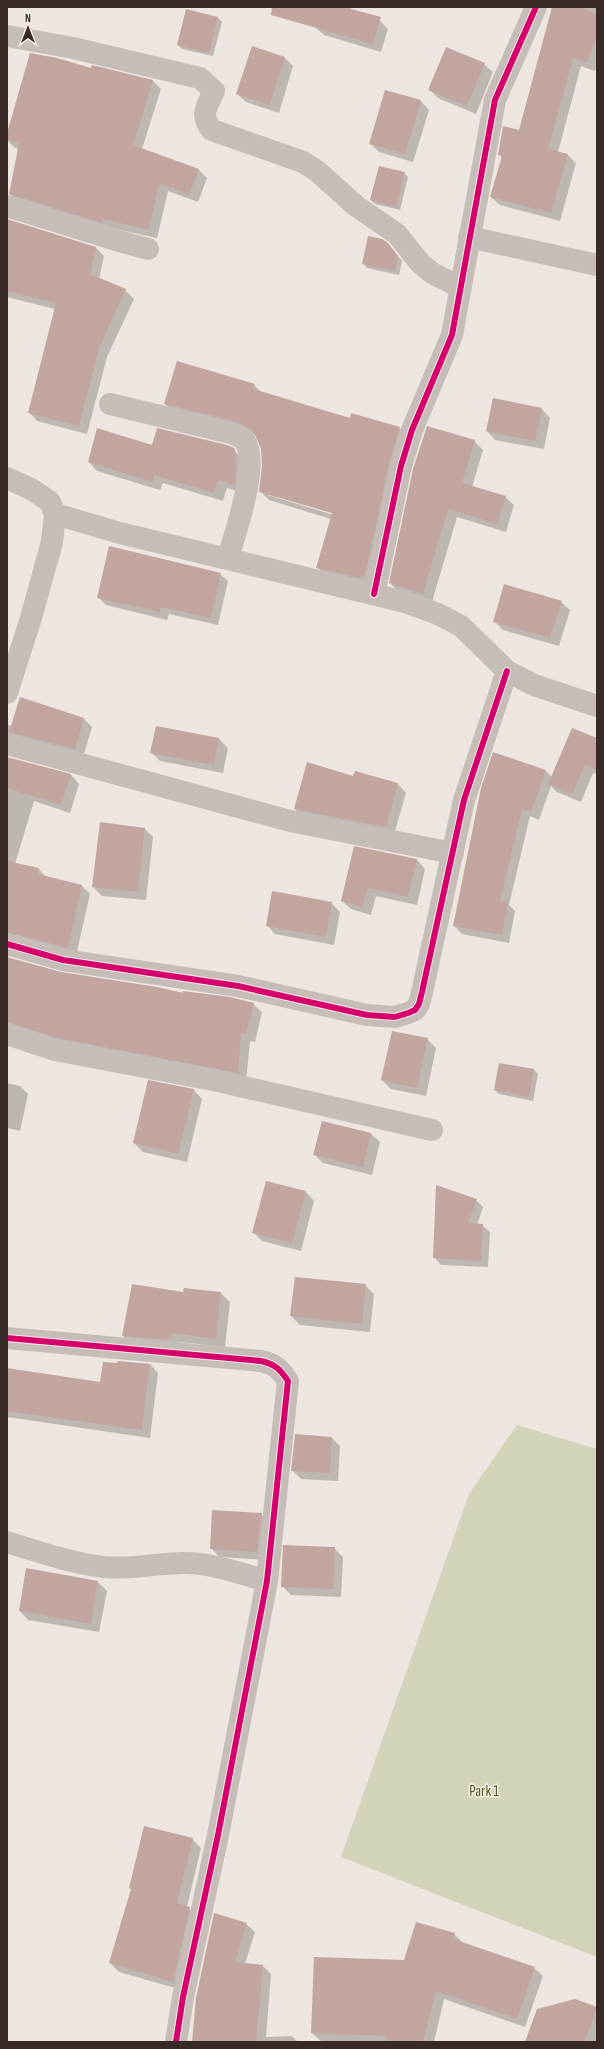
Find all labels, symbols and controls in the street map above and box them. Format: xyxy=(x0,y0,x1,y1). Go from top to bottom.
north arrow xyxy=(8,8,48,48)
text: N xyxy=(25,12,31,25)
park label: Park 1 xyxy=(469,1782,500,1801)

